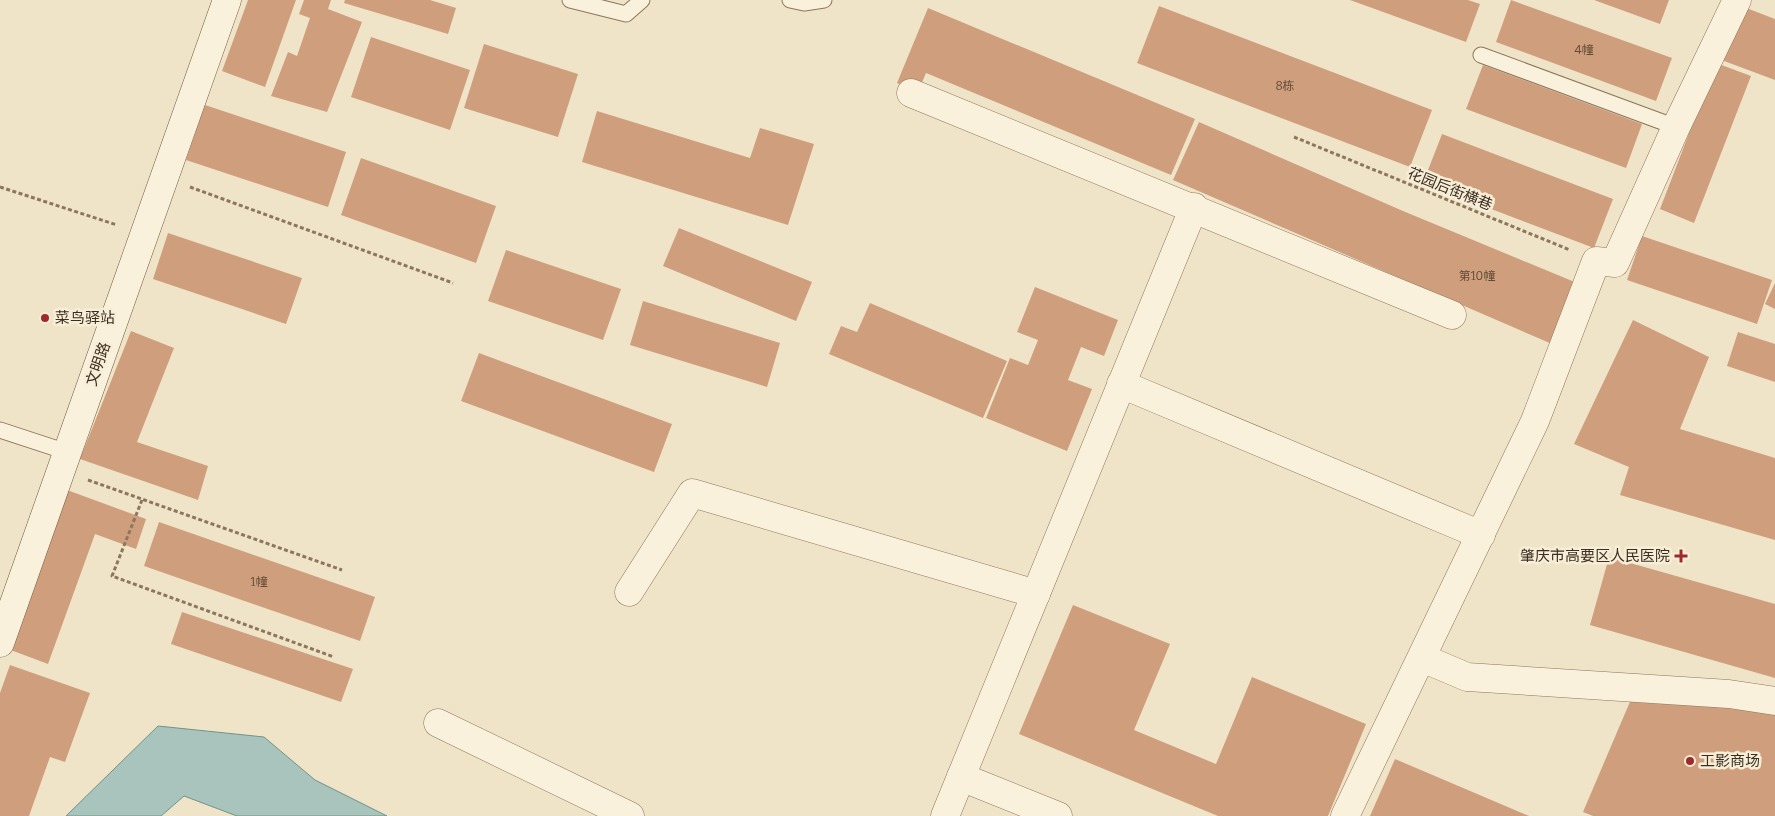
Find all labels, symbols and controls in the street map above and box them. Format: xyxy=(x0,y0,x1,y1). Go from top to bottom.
house number: 4幢 xyxy=(1574,43,1594,57)
house number: 8栋 xyxy=(1275,79,1295,93)
street label: 花园后街横巷 xyxy=(1405,164,1495,214)
house number: 第10幢 xyxy=(1459,269,1495,283)
place label: 菜鸟驿站 xyxy=(55,309,115,327)
marker: 菜鸟驿站 xyxy=(39,312,51,324)
street label: 文明路 xyxy=(82,340,114,388)
place label: 肇庆市高要区人民医院 xyxy=(1520,547,1670,565)
marker: 肇庆市高要区人民医院 xyxy=(1674,549,1688,563)
house number: 1幢 xyxy=(251,575,267,589)
place label: 工影商场 xyxy=(1700,752,1760,770)
marker: 工影商场 xyxy=(1684,755,1696,767)

